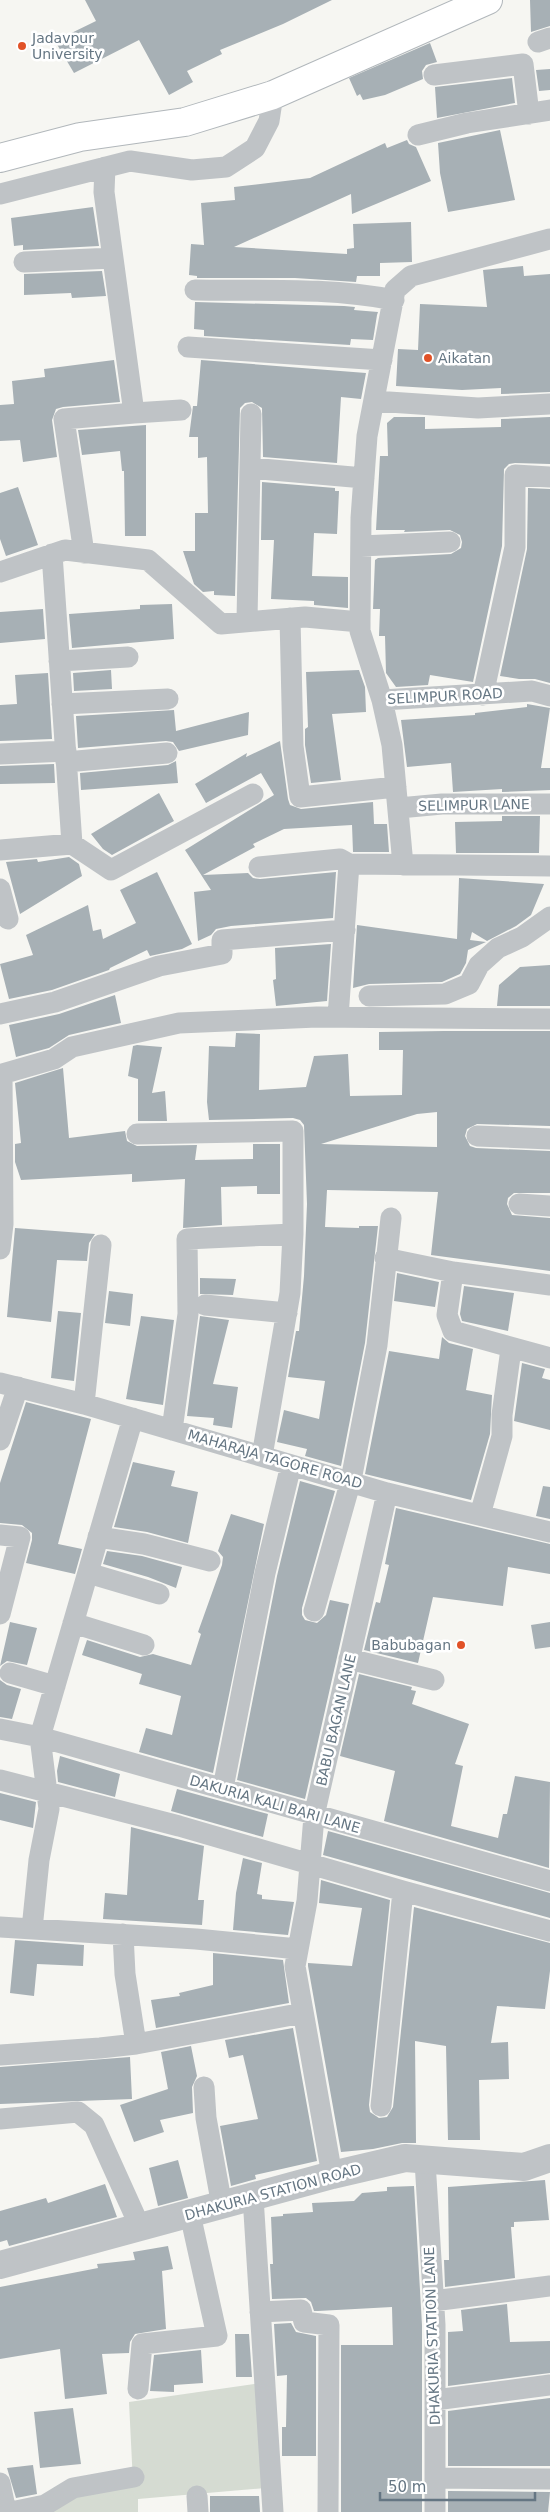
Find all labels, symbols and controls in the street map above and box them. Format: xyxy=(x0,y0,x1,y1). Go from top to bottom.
place label: Jadavpur University xyxy=(31,30,103,62)
marker: Jadavpur University xyxy=(16,40,28,52)
place label: Aikatan xyxy=(438,350,491,366)
marker: Aikatan xyxy=(422,352,434,364)
street label: SELIMPUR ROAD xyxy=(387,685,503,707)
street label: SELIMPUR LANE xyxy=(418,796,530,814)
street label: MAHARAJA TAGORE ROAD xyxy=(186,1426,364,1492)
place label: Babubagan xyxy=(371,1637,451,1653)
marker: Babubagan xyxy=(455,1639,467,1651)
street label: BABU BAGAN LANE xyxy=(313,1653,359,1787)
street label: DAKURIA KALI BARI LANE xyxy=(188,1772,362,1836)
street label: DHAKURIA STATION ROAD xyxy=(183,2161,363,2223)
street label: DHAKURIA STATION LANE xyxy=(421,2247,443,2425)
scale bar xyxy=(380,2470,535,2502)
text: 50 m xyxy=(388,2478,426,2496)

